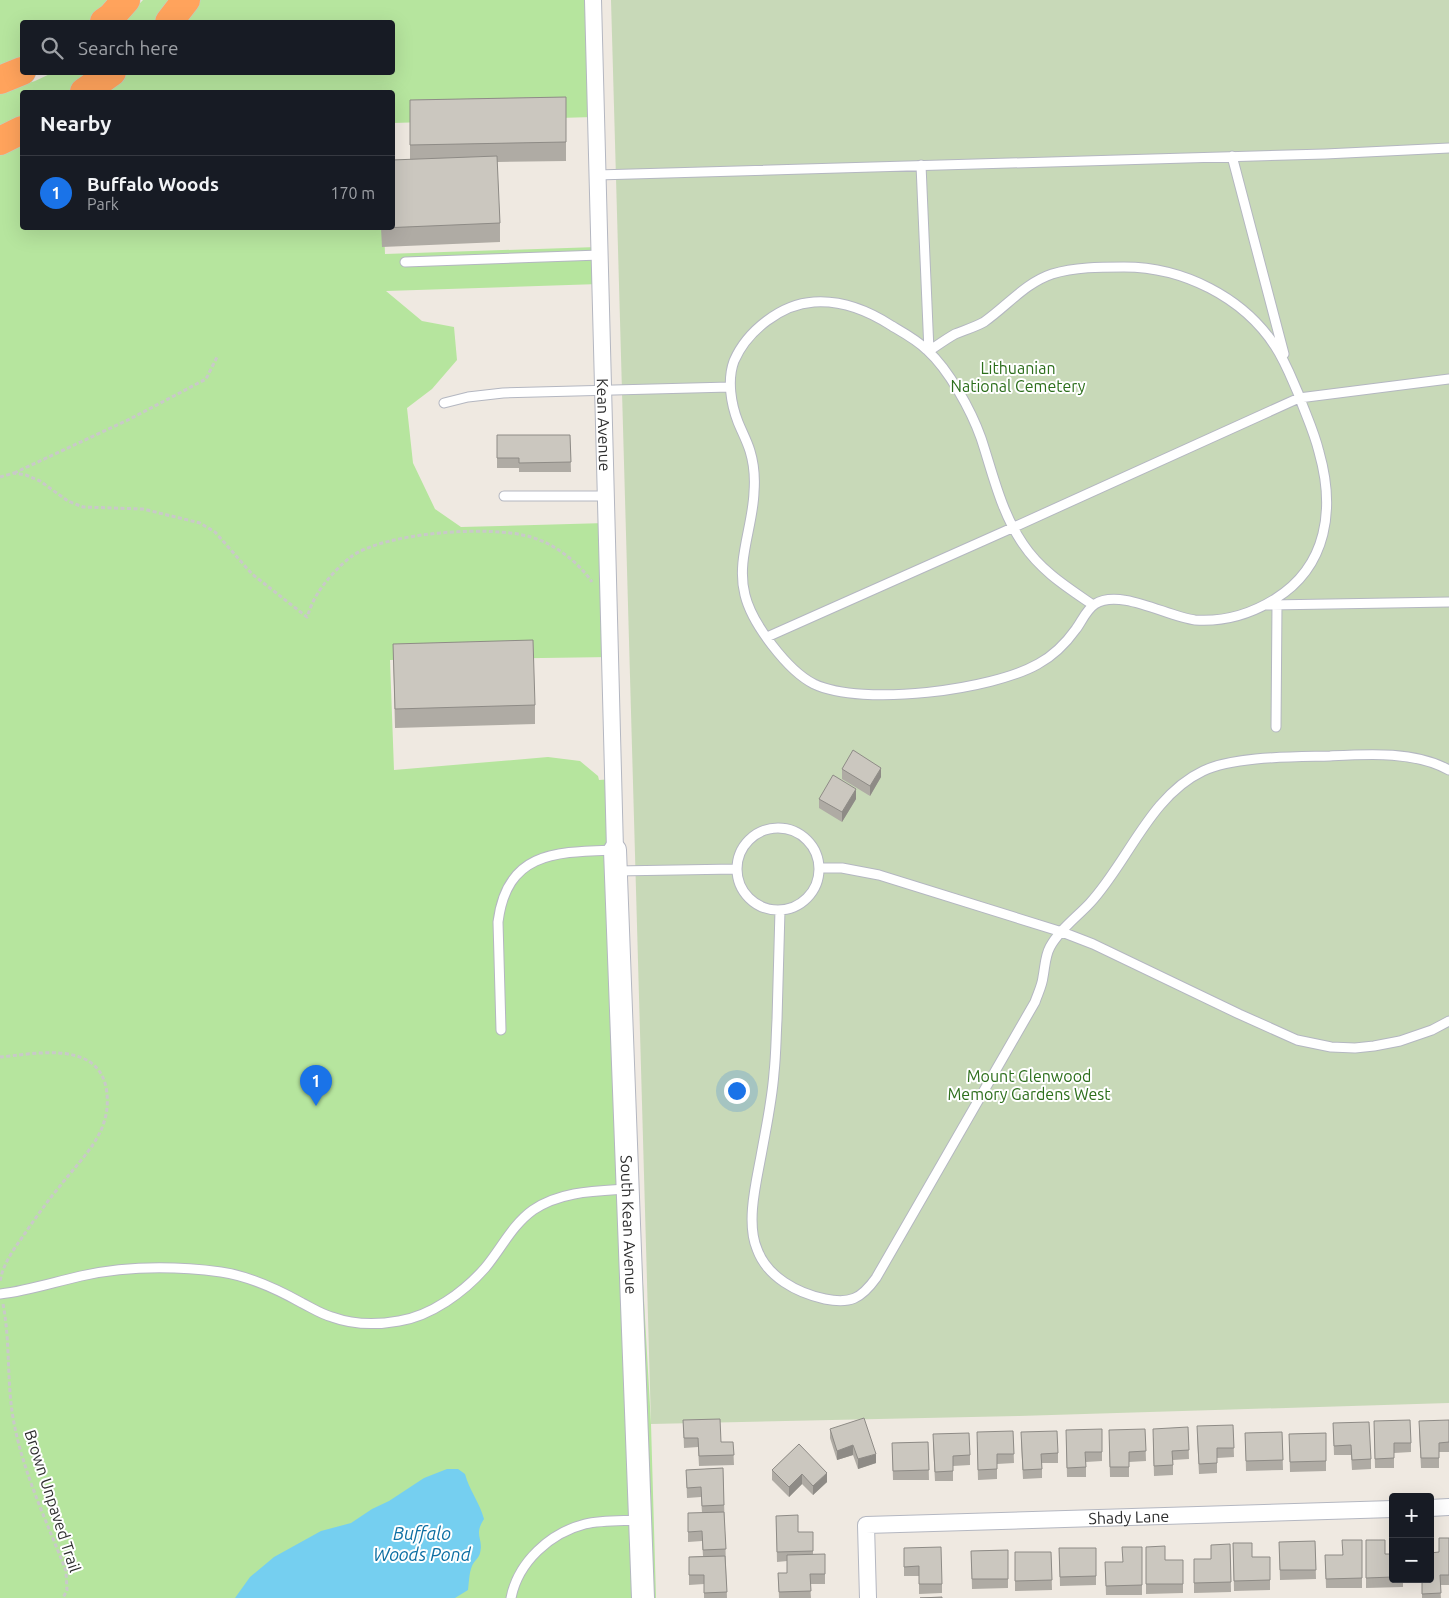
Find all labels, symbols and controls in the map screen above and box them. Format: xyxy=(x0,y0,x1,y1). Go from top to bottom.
search box xyxy=(20,20,395,75)
icon: search xyxy=(38,34,66,62)
text: Search here xyxy=(78,37,178,59)
text: Nearby xyxy=(40,111,111,135)
text: Buffalo Woods xyxy=(87,173,219,195)
text: 1 xyxy=(51,184,61,202)
text: 170 m xyxy=(330,184,375,202)
text: Park xyxy=(87,195,119,213)
park label: Lithuanian National Cemetery xyxy=(951,359,1086,395)
street label: Kean Avenue xyxy=(594,378,614,472)
pin: 1 xyxy=(300,1065,332,1106)
park label: Mount Glenwood Memory Gardens West xyxy=(947,1067,1111,1103)
your location xyxy=(724,1078,750,1104)
street label: South Kean Avenue xyxy=(617,1155,641,1295)
street label: Brown Unpaved Trail xyxy=(21,1427,85,1575)
map controls xyxy=(1389,1493,1434,1583)
button: + xyxy=(1389,1493,1434,1538)
street label: Shady Lane xyxy=(1088,1507,1170,1527)
water label: Buffalo Woods Pond xyxy=(373,1523,472,1564)
button: − xyxy=(1389,1538,1434,1583)

